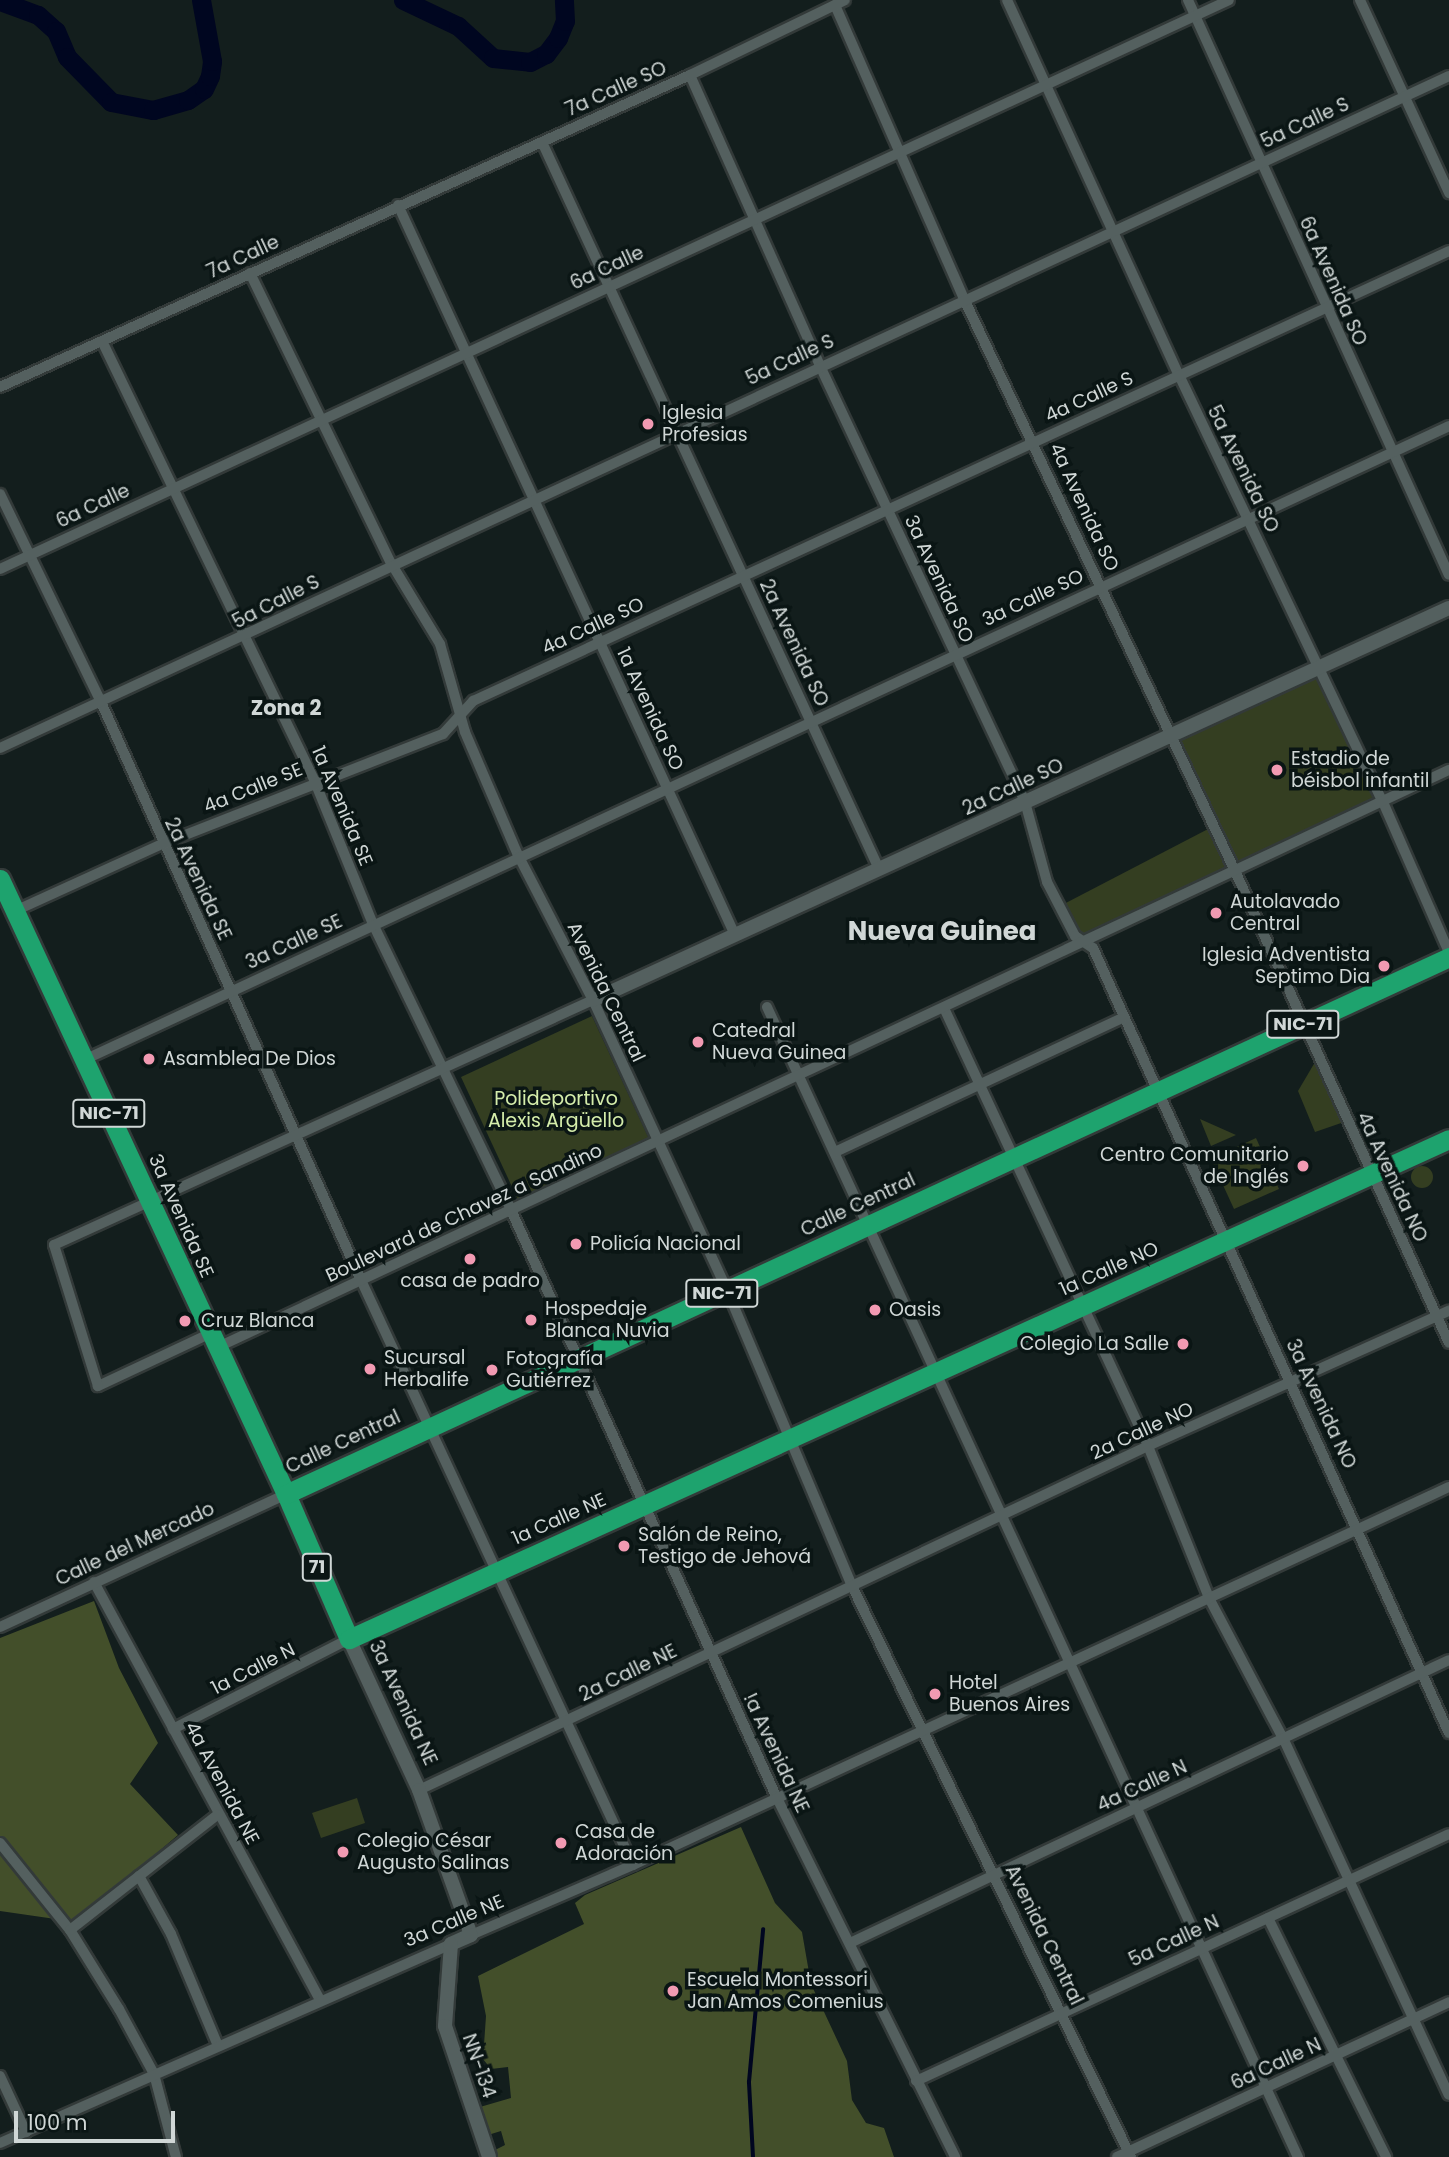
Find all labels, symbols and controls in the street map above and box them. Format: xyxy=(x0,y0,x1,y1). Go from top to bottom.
street label: 7a Calle SO xyxy=(562,57,670,121)
street label: 5a Calle S xyxy=(1257,93,1353,153)
street label: 6a Avenida SO xyxy=(1294,213,1372,349)
street label: 7a Calle xyxy=(203,230,283,284)
street label: 6a Calle xyxy=(567,241,647,295)
street label: 5a Calle S xyxy=(742,330,838,390)
street label: 4a Calle S xyxy=(1041,367,1137,427)
place label: Iglesia Profesias xyxy=(662,402,748,446)
street label: 5a Avenida SO xyxy=(1202,402,1284,536)
marker: Iglesia Profesias xyxy=(640,416,656,432)
street label: 4a Avenida SO xyxy=(1044,439,1124,575)
street label: 6a Calle xyxy=(53,479,133,533)
street label: 3a Avenida SO xyxy=(900,512,978,646)
street label: 3a Calle SO xyxy=(979,565,1087,631)
street label: 5a Calle S xyxy=(229,570,323,634)
street label: 2a Avenida SO xyxy=(755,576,833,710)
street label: 4a Calle SO xyxy=(538,592,648,660)
street label: 1a Avenida SO xyxy=(612,644,688,774)
district label: Zona 2 xyxy=(251,695,321,721)
street label: 1a Avenida SE xyxy=(307,743,377,869)
place label: Estadio de béisbol infantil xyxy=(1291,748,1429,792)
street label: 2a Calle SO xyxy=(959,754,1067,820)
street label: 4a Calle SE xyxy=(200,758,306,818)
marker: Estadio de béisbol infantil xyxy=(1269,762,1285,778)
street label: 2a Avenida SE xyxy=(160,814,236,944)
place label: Autolavado Central xyxy=(1230,891,1340,935)
marker: Autolavado Central xyxy=(1208,905,1224,921)
street label: 3a Calle SE xyxy=(242,910,346,974)
district label: Nueva Guinea xyxy=(848,916,1036,948)
street label: Avenida Central xyxy=(562,918,650,1066)
place label: Iglesia Adventista Septimo Dia xyxy=(1202,944,1370,988)
marker: Iglesia Adventista Septimo Dia xyxy=(1376,958,1392,974)
road number: NIC-71 xyxy=(1266,1009,1340,1038)
place label: Catedral Nueva Guinea xyxy=(712,1020,846,1064)
marker: Catedral Nueva Guinea xyxy=(690,1034,706,1050)
place label: Asamblea De Dios xyxy=(163,1048,336,1070)
marker: Asamblea De Dios xyxy=(141,1051,157,1067)
park label: Polideportivo Alexis Argüello xyxy=(488,1088,624,1132)
road number: NIC-71 xyxy=(72,1098,146,1128)
street label: 4a Avenida NO xyxy=(1352,1108,1432,1246)
street label: Boulevard de Chavez a Sandino xyxy=(322,1139,606,1287)
place label: Centro Comunitario de Inglés xyxy=(1100,1144,1289,1188)
street label: 3a Avenida SE xyxy=(144,1151,218,1281)
marker: Centro Comunitario de Inglés xyxy=(1295,1158,1311,1174)
street label: Calle Central xyxy=(797,1168,919,1242)
place label: Policía Nacional xyxy=(590,1233,741,1255)
marker: Policía Nacional xyxy=(568,1236,584,1252)
street label: 1a Calle NO xyxy=(1056,1237,1162,1301)
marker: casa de padro xyxy=(462,1251,478,1267)
place label: casa de padro xyxy=(400,1270,540,1292)
road number: NIC-71 xyxy=(685,1278,759,1308)
place label: Hospedaje Blanca Nuvia xyxy=(545,1298,669,1342)
place label: Oasis xyxy=(889,1299,941,1321)
marker: Oasis xyxy=(867,1302,883,1318)
place label: Cruz Blanca xyxy=(201,1310,314,1332)
marker: Cruz Blanca xyxy=(175,1311,195,1331)
marker: Hospedaje Blanca Nuvia xyxy=(523,1312,539,1328)
place label: Colegio La Salle xyxy=(1020,1333,1169,1355)
marker: Colegio La Salle xyxy=(1175,1336,1191,1352)
street label: 3a Avenida NO xyxy=(1281,1336,1361,1472)
place label: Sucursal Herbalife xyxy=(384,1347,469,1391)
place label: Fotografía Gutiérrez xyxy=(506,1348,603,1392)
marker: Sucursal Herbalife xyxy=(362,1361,378,1377)
marker: Fotografía Gutiérrez xyxy=(484,1362,500,1378)
street label: 2a Calle NO xyxy=(1087,1397,1197,1465)
street label: Calle Central xyxy=(282,1405,404,1479)
street label: 1a Calle NE xyxy=(508,1488,610,1550)
street label: Calle del Mercado xyxy=(52,1497,218,1591)
place label: Salón de Reino, Testigo de Jehová xyxy=(638,1524,811,1568)
marker: Salón de Reino, Testigo de Jehová xyxy=(616,1538,632,1554)
road number: 71 xyxy=(301,1552,333,1582)
street label: 3a Avenida NE xyxy=(364,1637,442,1769)
street label: 1a Calle N xyxy=(207,1638,299,1700)
street label: 2a Calle NE xyxy=(576,1640,680,1706)
place label: Hotel Buenos Aires xyxy=(949,1672,1070,1716)
marker: Hotel Buenos Aires xyxy=(927,1686,943,1702)
street label: !a Avenida NE xyxy=(738,1689,814,1817)
street label: 4a Avenida NE xyxy=(180,1718,264,1848)
street label: 4a Calle N xyxy=(1093,1755,1191,1817)
place label: Casa de Adoración xyxy=(575,1821,673,1865)
place label: Colegio César Augusto Salinas xyxy=(357,1830,509,1874)
marker: Casa de Adoración xyxy=(553,1835,569,1851)
marker: Colegio César Augusto Salinas xyxy=(335,1844,351,1860)
street label: Avenida Central xyxy=(1000,1861,1088,2009)
street label: 3a Calle NE xyxy=(401,1890,507,1952)
street label: 5a Calle N xyxy=(1125,1910,1223,1972)
place label: Escuela Montessori Jan Amos Comenius xyxy=(687,1969,884,2013)
marker: Escuela Montessori Jan Amos Comenius xyxy=(665,1983,681,1999)
street label: NN-134 xyxy=(457,2031,501,2101)
street label: 6a Calle N xyxy=(1227,2033,1325,2095)
scale bar xyxy=(18,2098,178,2142)
text: 100 m xyxy=(27,2108,87,2137)

